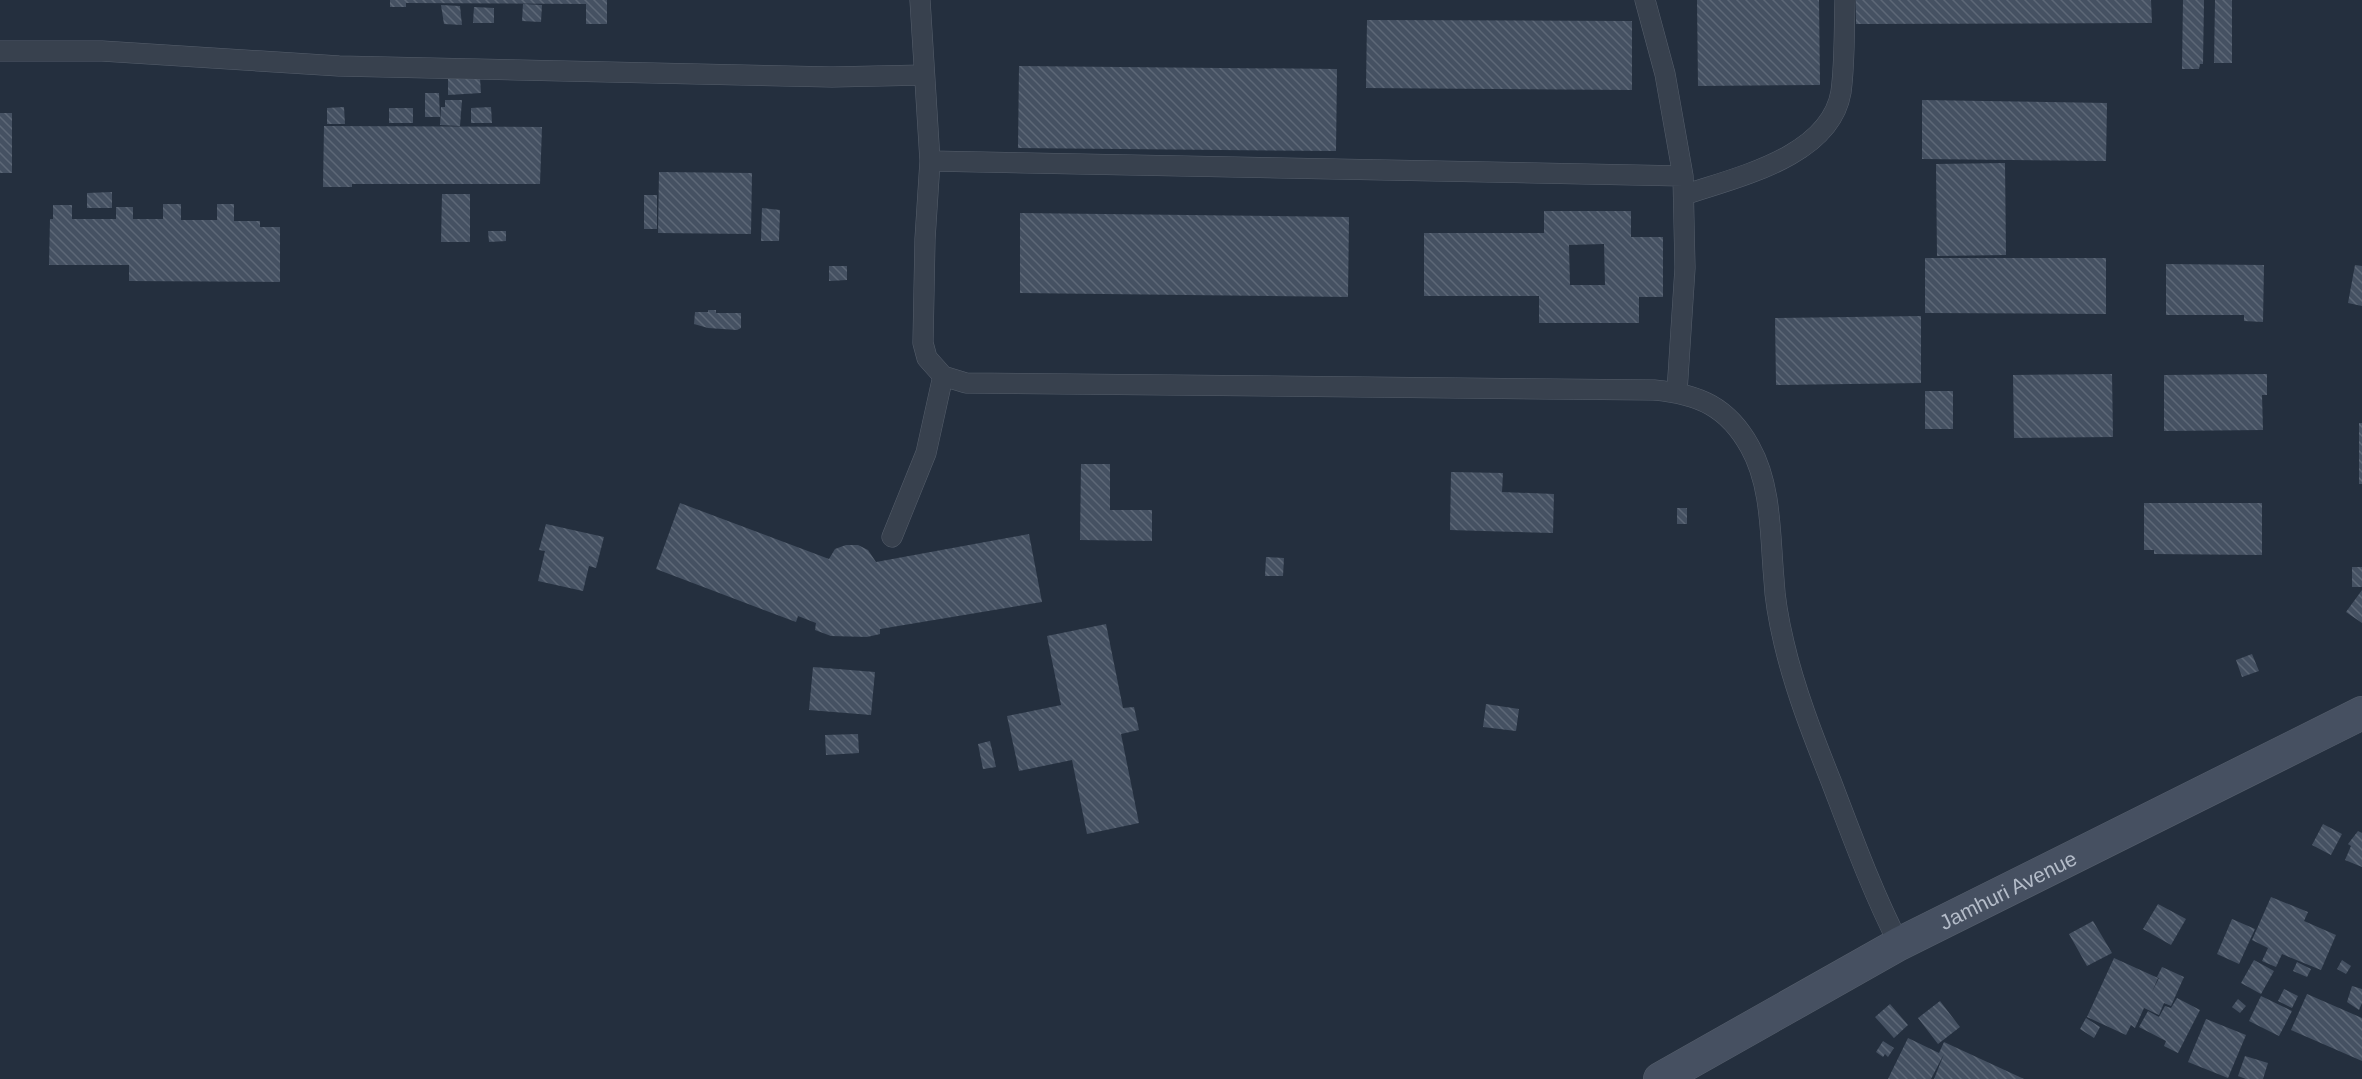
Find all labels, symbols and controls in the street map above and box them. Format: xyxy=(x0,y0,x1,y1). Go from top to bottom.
street label: Jamhuri Avenue xyxy=(1935,846,2080,934)

